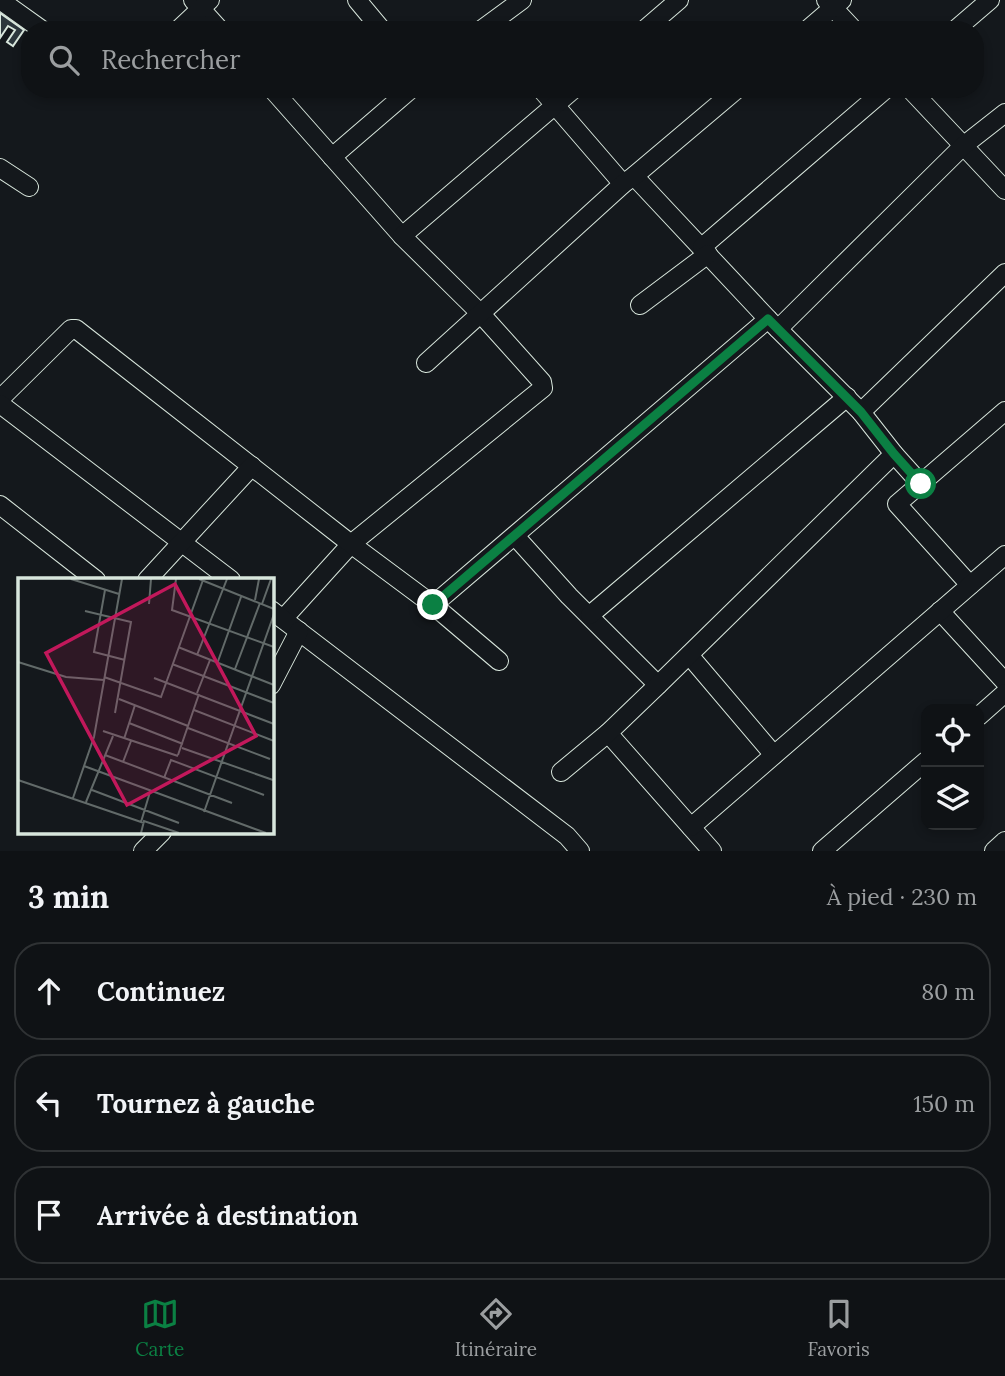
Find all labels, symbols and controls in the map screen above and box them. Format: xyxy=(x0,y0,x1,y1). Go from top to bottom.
search box xyxy=(21,21,984,98)
icon: search xyxy=(45,41,83,79)
text: Rechercher xyxy=(101,43,240,76)
route start xyxy=(905,468,936,499)
inset map xyxy=(18,578,273,834)
route end xyxy=(417,589,448,620)
map controls xyxy=(921,704,984,830)
button: locate xyxy=(921,704,984,767)
button: layers xyxy=(921,767,984,830)
text: 3 min xyxy=(28,878,109,916)
text: À pied · 230 m xyxy=(827,882,977,911)
icon: ahead xyxy=(30,972,68,1010)
text: Continuez xyxy=(97,975,225,1008)
text: 80 m xyxy=(921,977,975,1006)
icon: left xyxy=(30,1084,68,1122)
text: Tournez à gauche xyxy=(97,1087,315,1120)
text: 150 m xyxy=(913,1089,975,1118)
icon: arrive xyxy=(30,1196,68,1234)
text: Arrivée à destination xyxy=(97,1199,358,1232)
tab: Carte xyxy=(135,1295,184,1361)
tab: Itinéraire xyxy=(455,1295,537,1361)
tab: Favoris xyxy=(808,1295,870,1361)

